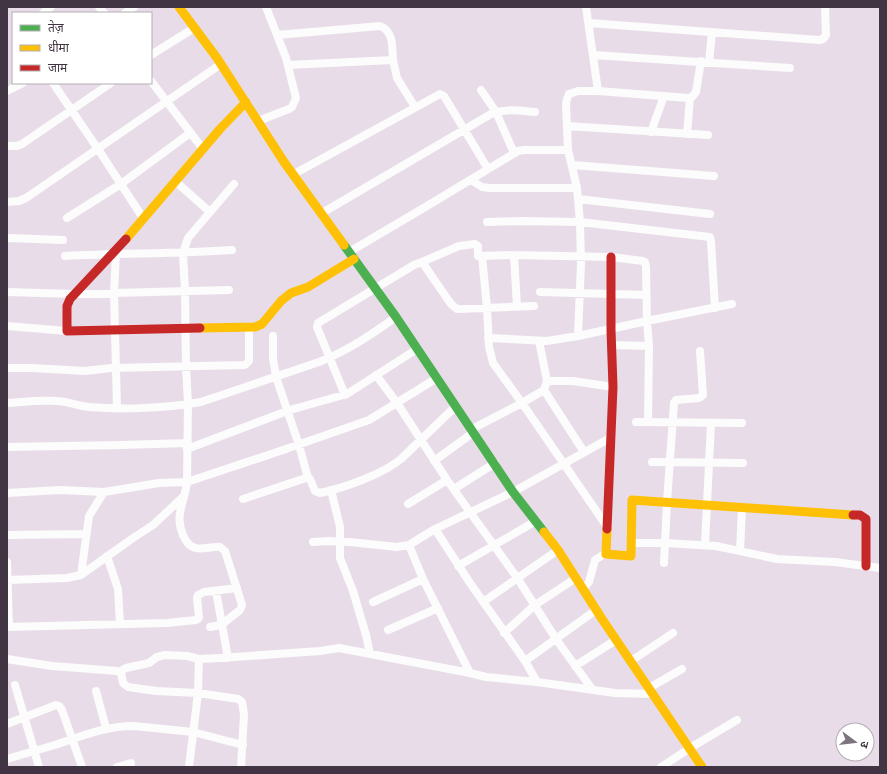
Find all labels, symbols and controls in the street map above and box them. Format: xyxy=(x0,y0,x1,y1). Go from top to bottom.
legend xyxy=(12,12,152,84)
text: तेज़ xyxy=(48,20,65,35)
text: धीमा xyxy=(48,40,70,55)
text: जाम xyxy=(48,61,68,75)
north arrow xyxy=(835,722,875,762)
text: उ xyxy=(857,740,871,750)

